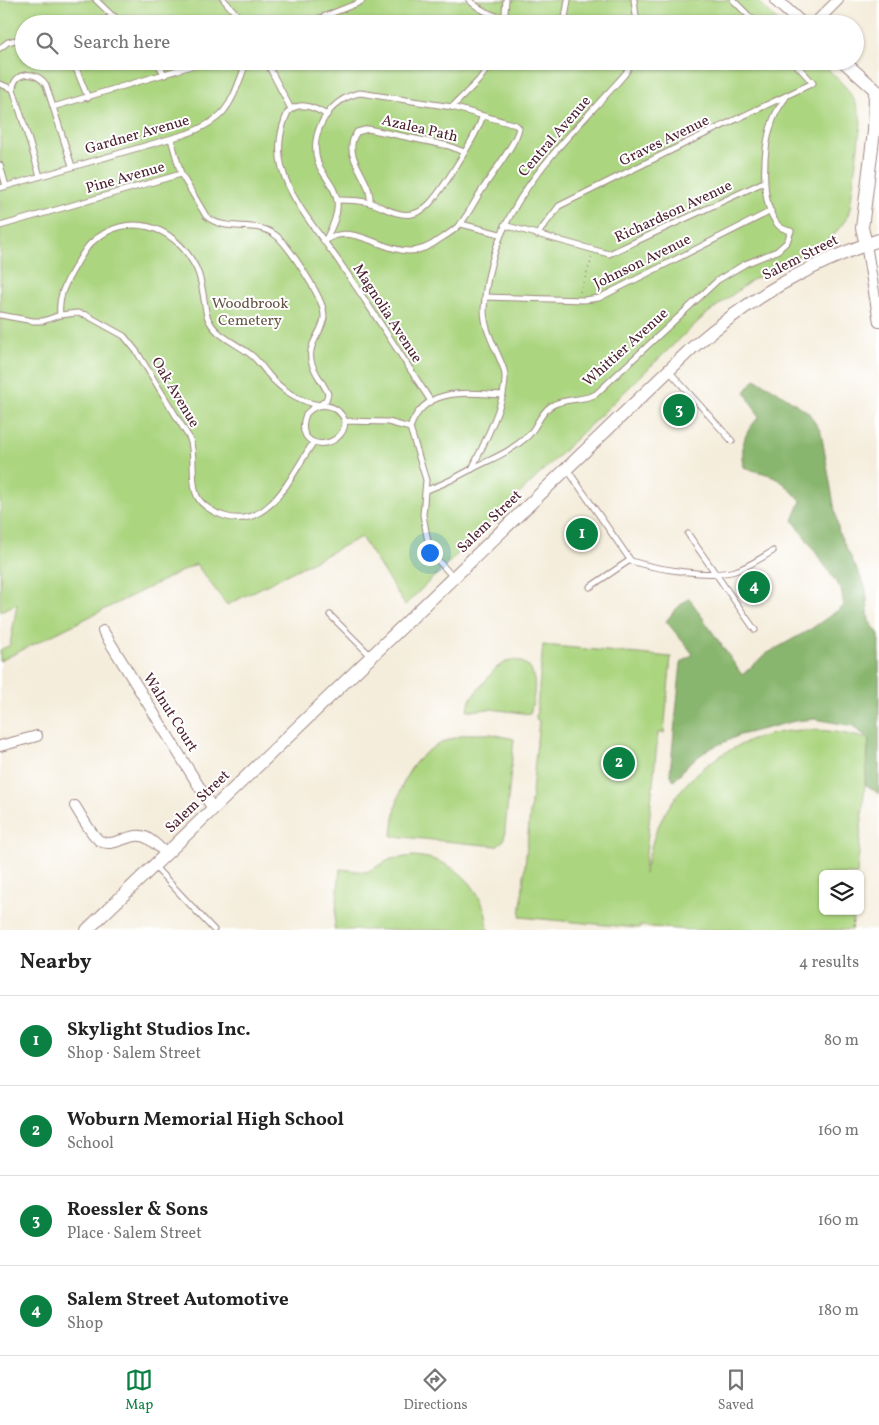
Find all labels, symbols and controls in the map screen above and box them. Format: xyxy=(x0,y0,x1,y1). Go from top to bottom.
search box xyxy=(15,15,864,70)
icon: search xyxy=(33,29,61,57)
text: Search here xyxy=(73,30,170,56)
street label: Central Avenue xyxy=(514,92,596,182)
street label: Azalea Path xyxy=(379,110,460,148)
street label: Gardner Avenue xyxy=(83,111,192,160)
street label: Graves Avenue xyxy=(616,111,713,172)
street label: Pine Avenue xyxy=(83,157,167,200)
street label: Richardson Avenue xyxy=(611,176,736,249)
street label: Johnson Avenue xyxy=(590,230,695,295)
street label: Salem Street xyxy=(759,230,842,287)
street label: Magnolia Avenue xyxy=(347,260,427,368)
park label: Woodbrook Cemetery xyxy=(212,294,288,332)
street label: Whittier Avenue xyxy=(579,304,673,392)
street label: Oak Avenue xyxy=(145,354,204,432)
pin: 3 xyxy=(663,391,695,429)
street label: Salem Street xyxy=(453,486,527,558)
pin: 1 xyxy=(566,515,598,553)
your location xyxy=(417,540,443,566)
pin: 4 xyxy=(738,568,770,606)
street label: Walnut Court xyxy=(137,669,202,756)
pin: 2 xyxy=(603,744,635,782)
street label: Salem Street xyxy=(161,766,235,838)
map controls xyxy=(819,870,864,915)
button: layers xyxy=(819,870,864,915)
text: Nearby xyxy=(20,948,91,977)
text: 4 results xyxy=(799,952,859,974)
text: Skylight Studios Inc. xyxy=(67,1017,251,1043)
text: 1 xyxy=(33,1030,39,1052)
text: 80 m xyxy=(824,1030,859,1052)
text: Shop · Salem Street xyxy=(67,1043,201,1065)
text: Woburn Memorial High School xyxy=(67,1107,344,1133)
text: 2 xyxy=(32,1120,40,1142)
text: 160 m xyxy=(818,1120,859,1142)
text: School xyxy=(67,1133,114,1155)
text: Roessler & Sons xyxy=(67,1197,208,1223)
text: 3 xyxy=(32,1210,40,1232)
text: 160 m xyxy=(818,1210,859,1232)
text: Place · Salem Street xyxy=(67,1223,202,1245)
text: Salem Street Automotive xyxy=(67,1287,289,1313)
text: 4 xyxy=(31,1300,41,1322)
text: 180 m xyxy=(818,1300,859,1322)
text: Shop xyxy=(67,1313,103,1335)
tab: Map xyxy=(125,1366,153,1415)
tab: Directions xyxy=(403,1366,468,1415)
tab: Saved xyxy=(718,1366,754,1415)

